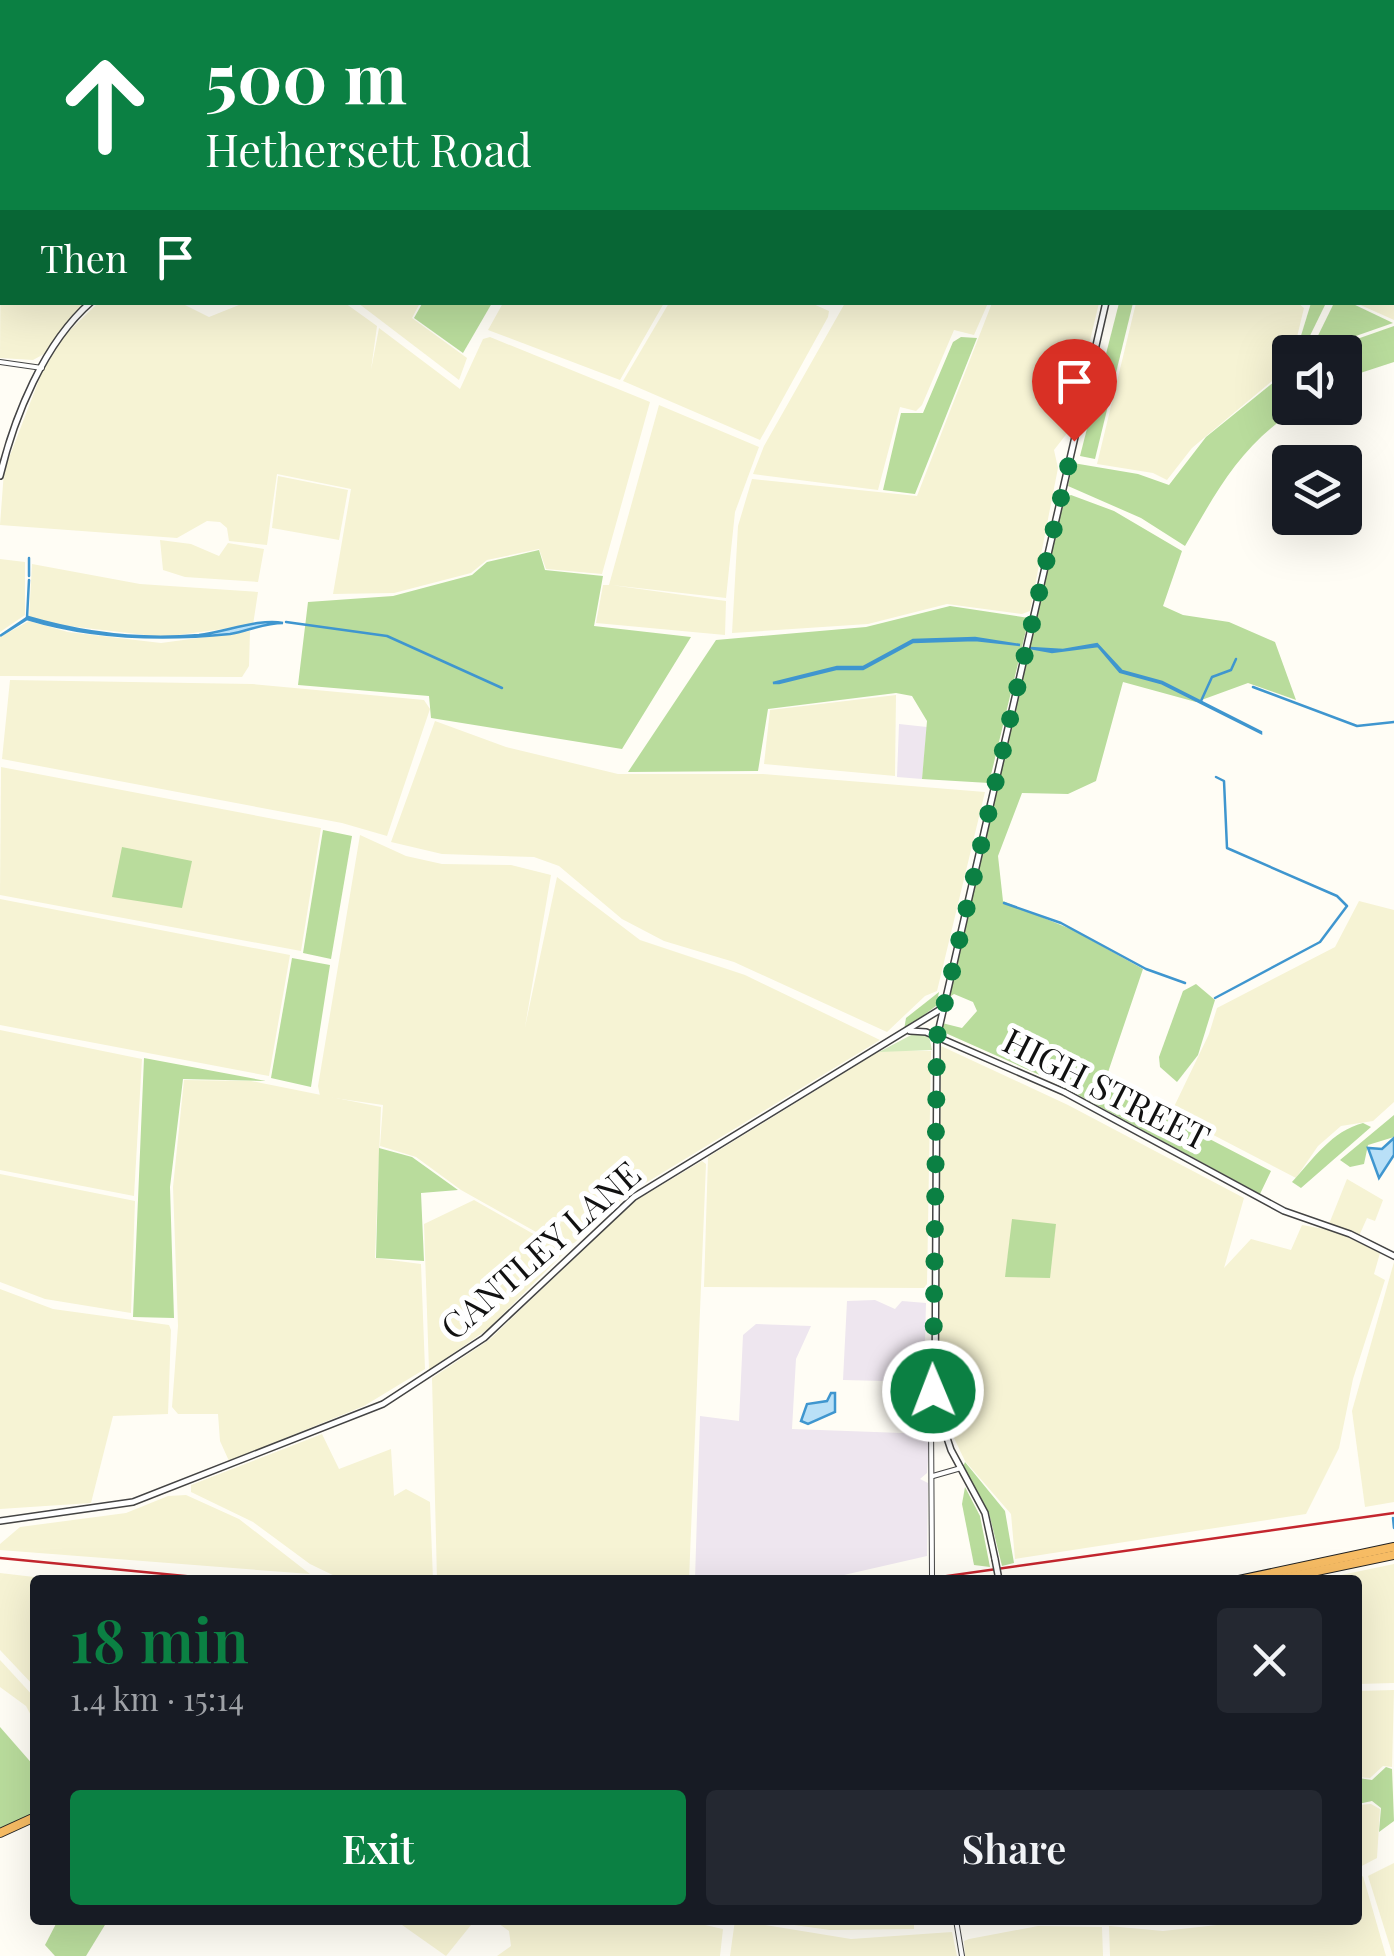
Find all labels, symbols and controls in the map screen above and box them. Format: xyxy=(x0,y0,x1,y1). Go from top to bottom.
text: 500 m xyxy=(205,28,407,122)
icon: ahead xyxy=(40,40,170,170)
text: Hethersett Road xyxy=(205,118,532,178)
icon: arrive xyxy=(148,230,203,285)
text: Then xyxy=(40,232,128,283)
map controls xyxy=(1272,335,1362,535)
button: sound xyxy=(1272,335,1362,425)
pin xyxy=(1032,339,1117,442)
icon: arrive xyxy=(1047,354,1102,409)
button: layers xyxy=(1272,445,1362,535)
street label: HIGH STREET xyxy=(996,1016,1218,1160)
street label: CANTLEY LANE xyxy=(430,1149,649,1349)
position arrow xyxy=(881,1339,985,1443)
text: 18 min xyxy=(70,1598,249,1678)
button: close xyxy=(1217,1608,1322,1713)
text: 1.4 km · 15:14 xyxy=(70,1676,244,1719)
button: Exit xyxy=(70,1790,686,1905)
button: Share xyxy=(706,1790,1322,1905)

